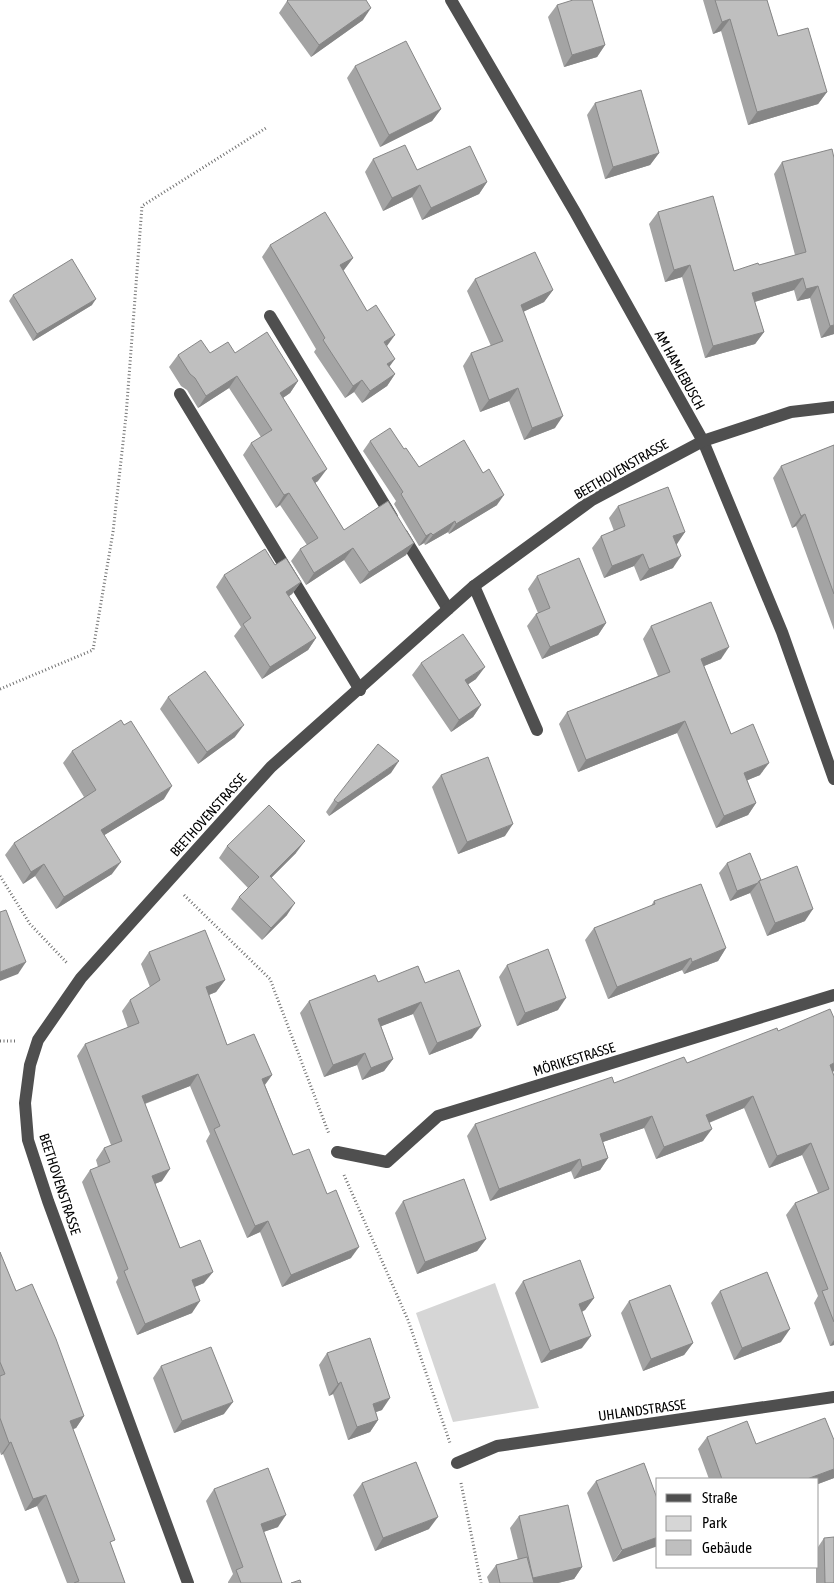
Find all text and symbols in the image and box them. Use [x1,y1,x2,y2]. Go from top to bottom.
street label: AM HAMJEBUSCH [652,328,708,412]
street label: BEETHOVENSTRASSE [571,436,671,502]
street label: BEETHOVENSTRASSE [167,770,249,860]
street label: MÖRIKESTRASSE [531,1039,617,1079]
street label: BEETHOVENSTRASSE [36,1131,84,1237]
street label: UHLANDSTRASSE [597,1396,687,1424]
legend [656,1478,819,1568]
text: Straße [702,1489,738,1506]
text: Park [702,1514,727,1531]
text: Gebäude [702,1539,752,1556]

